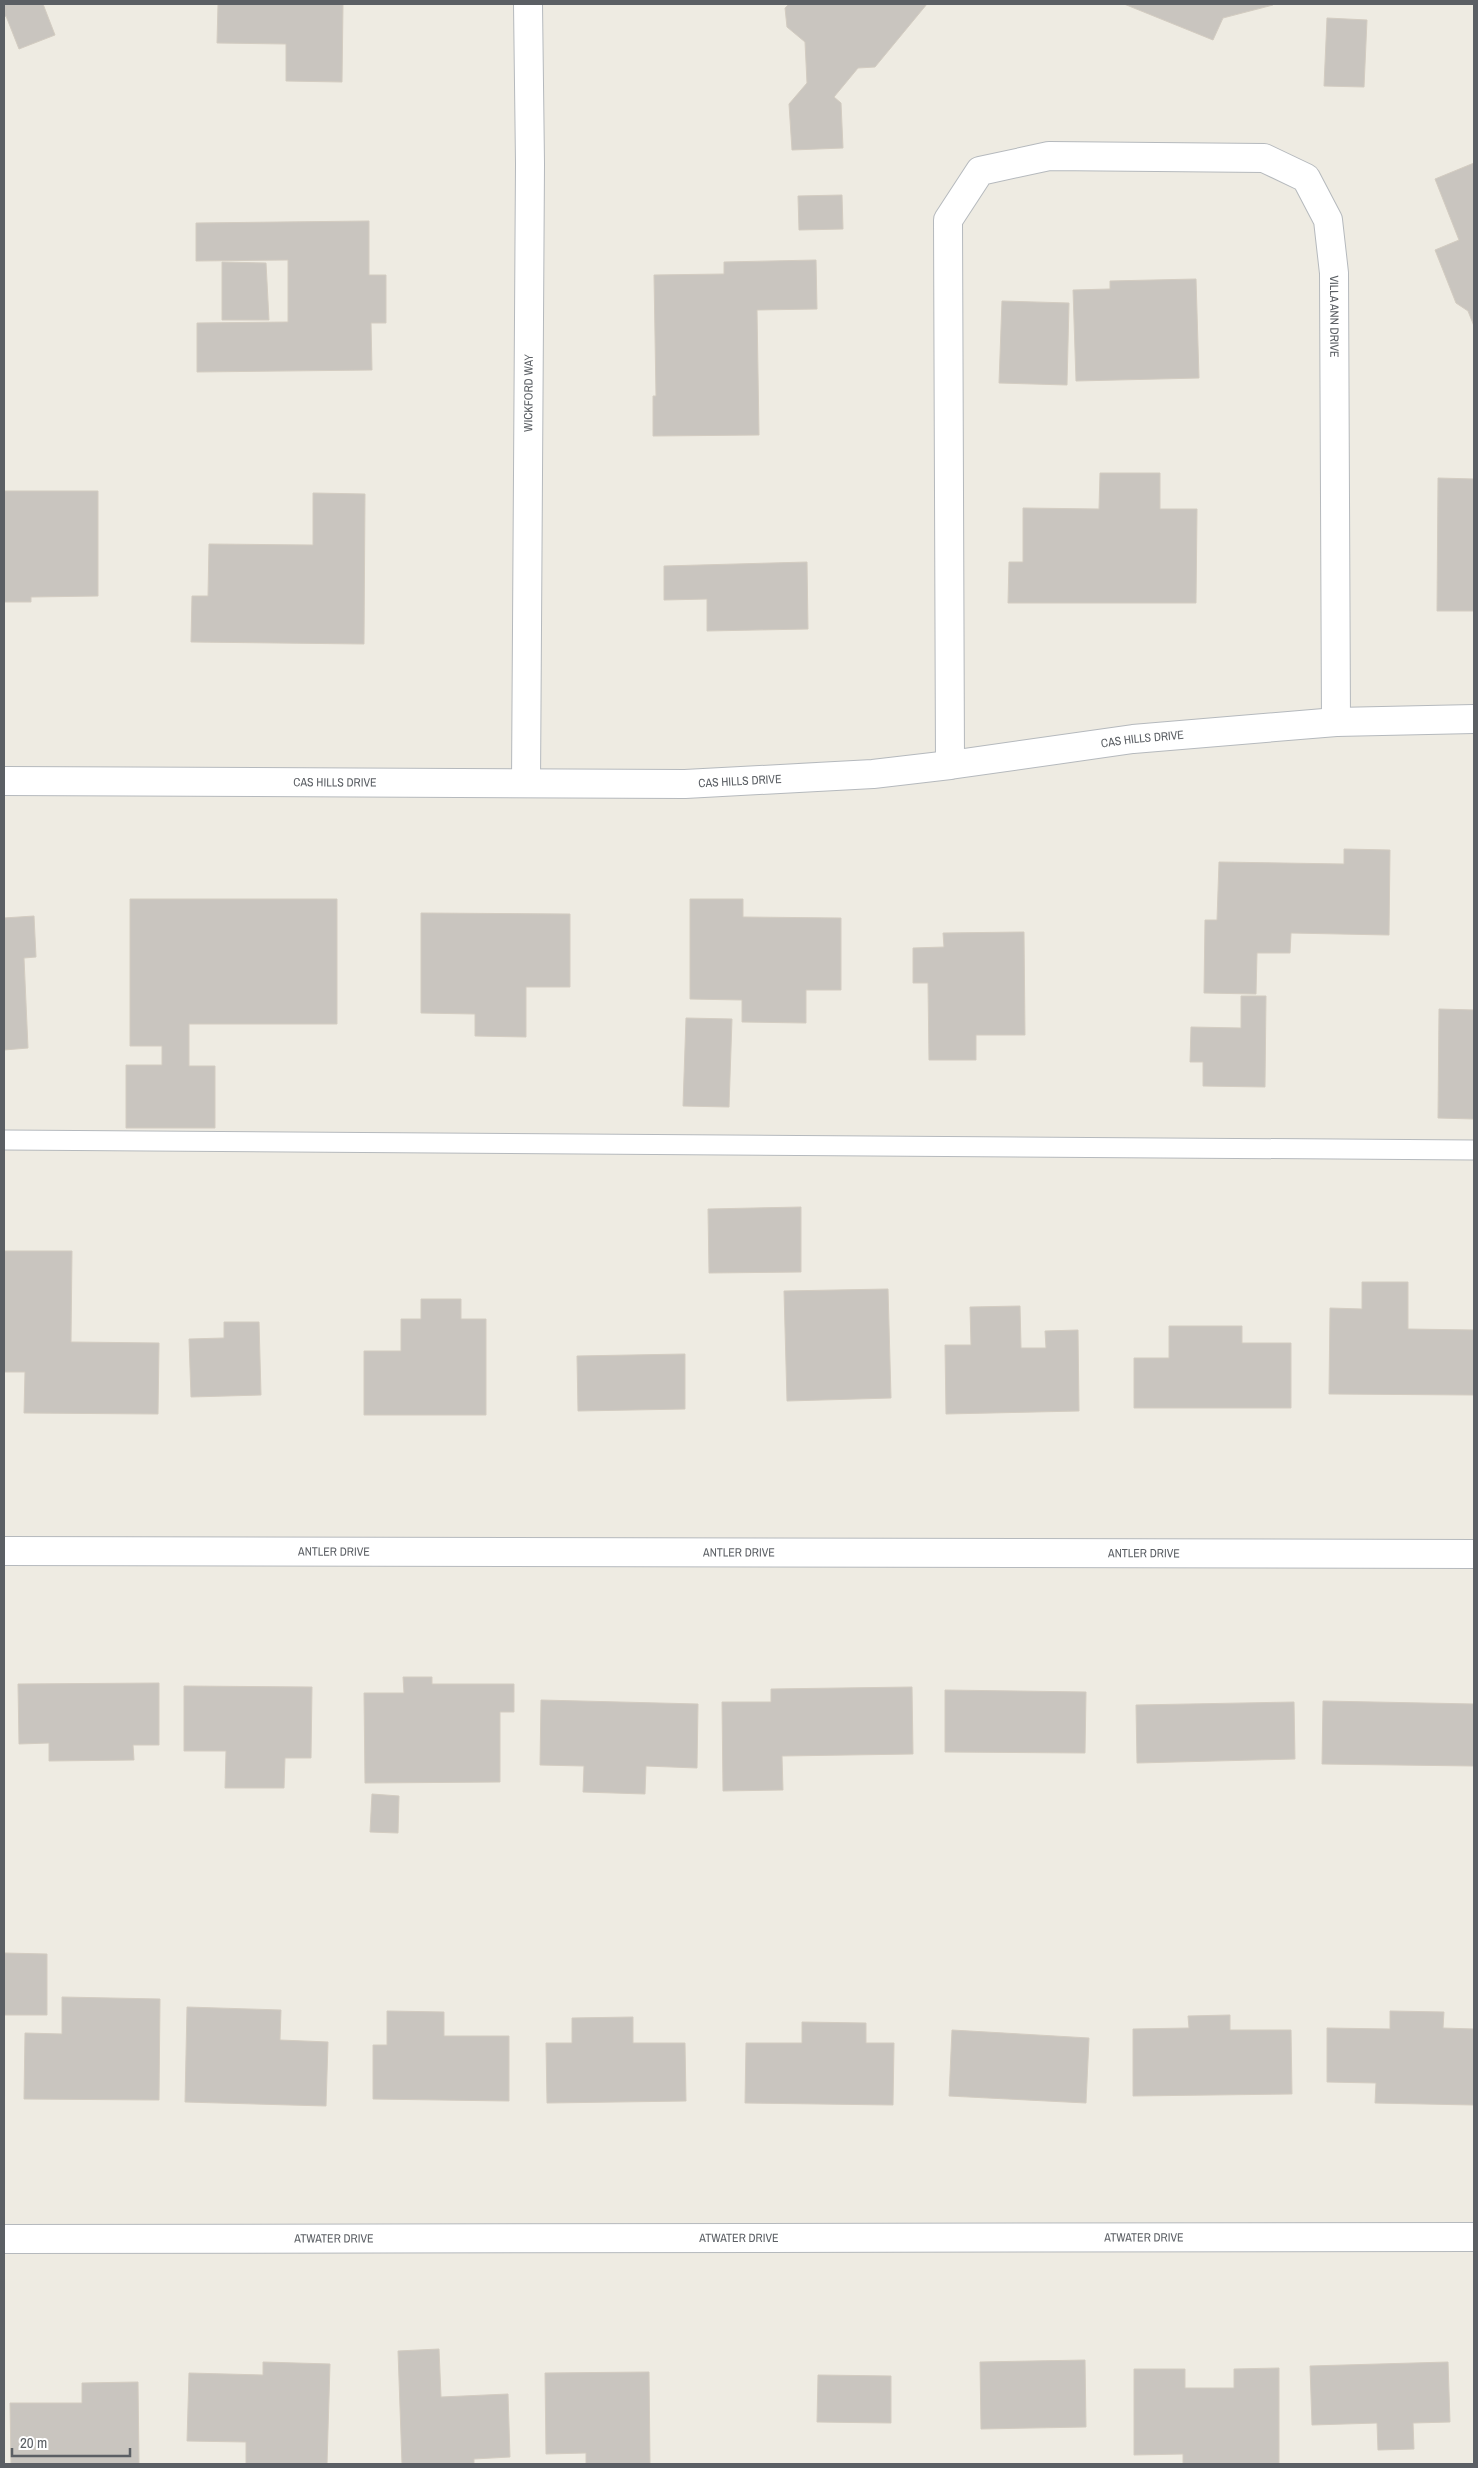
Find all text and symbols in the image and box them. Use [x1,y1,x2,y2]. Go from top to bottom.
street label: VILLA ANN DRIVE [1326,275,1342,358]
street label: WICKFORD WAY [520,354,537,432]
street label: CAS HILLS DRIVE [1100,727,1185,751]
street label: CAS HILLS DRIVE [698,771,782,791]
street label: CAS HILLS DRIVE [293,774,377,791]
street label: ANTLER DRIVE [297,1544,370,1560]
street label: ANTLER DRIVE [702,1544,775,1561]
street label: ANTLER DRIVE [1107,1545,1180,1561]
street label: ATWATER DRIVE [1103,2229,1184,2246]
street label: ATWATER DRIVE [293,2230,374,2247]
street label: ATWATER DRIVE [698,2230,779,2246]
scale bar [12,2426,130,2458]
text: 20 m [20,2432,47,2453]

